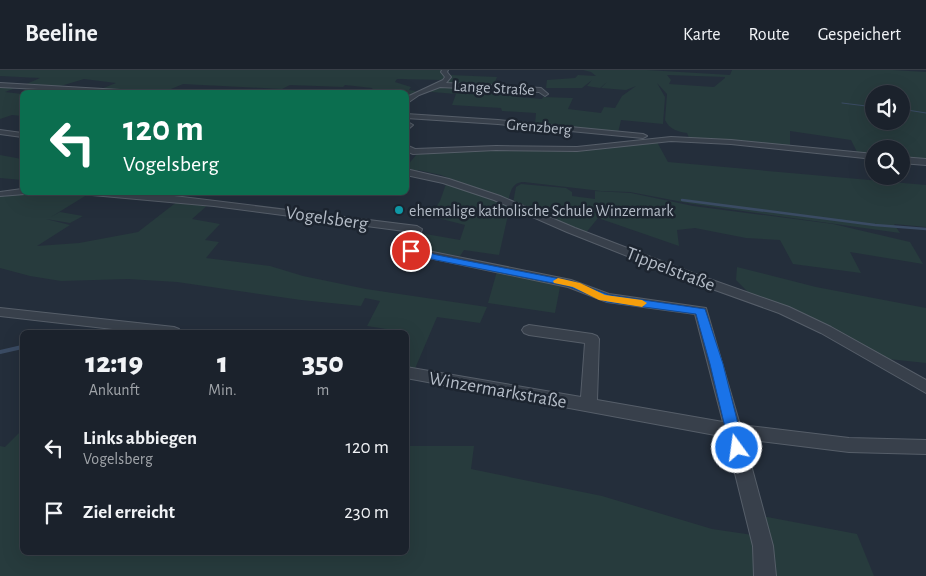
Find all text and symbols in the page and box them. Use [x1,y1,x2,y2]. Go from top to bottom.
text: Beeline [25,22,98,46]
text: Karte [683,26,720,44]
text: Route [748,26,790,44]
text: Gespeichert [818,26,901,44]
street label: Lange Straße [453,78,535,98]
map controls [865,85,910,185]
button: sound [865,85,910,130]
icon: left [40,110,105,175]
text: 120 m [123,112,204,147]
street label: Grenzberg [506,116,572,138]
button: search [865,140,910,185]
text: Vogelsberg [123,153,219,175]
street label: Vogelsberg [284,203,370,234]
place label: ehemalige katholische Schule Winzermark [409,203,674,219]
marker: ehemalige katholische Schule Winzermark [393,204,405,216]
pin [390,230,432,272]
icon: arrive [397,237,425,265]
street label: Tippelstraße [623,244,718,295]
text: 12:19 [85,348,143,378]
text: 1 [217,348,228,378]
text: 350 [302,348,344,378]
street label: Winzermarkstraße [427,369,568,412]
text: Ankunft [89,382,140,398]
text: Min. [208,382,237,398]
text: m [316,382,329,398]
position arrow [710,421,762,473]
text: Links abbiegen [83,429,197,448]
icon: left [40,434,68,462]
text: 120 m [345,438,389,457]
text: Vogelsberg [83,451,153,467]
icon: arrive [40,499,68,527]
text: Ziel erreicht [83,503,175,522]
text: 230 m [344,503,389,522]

